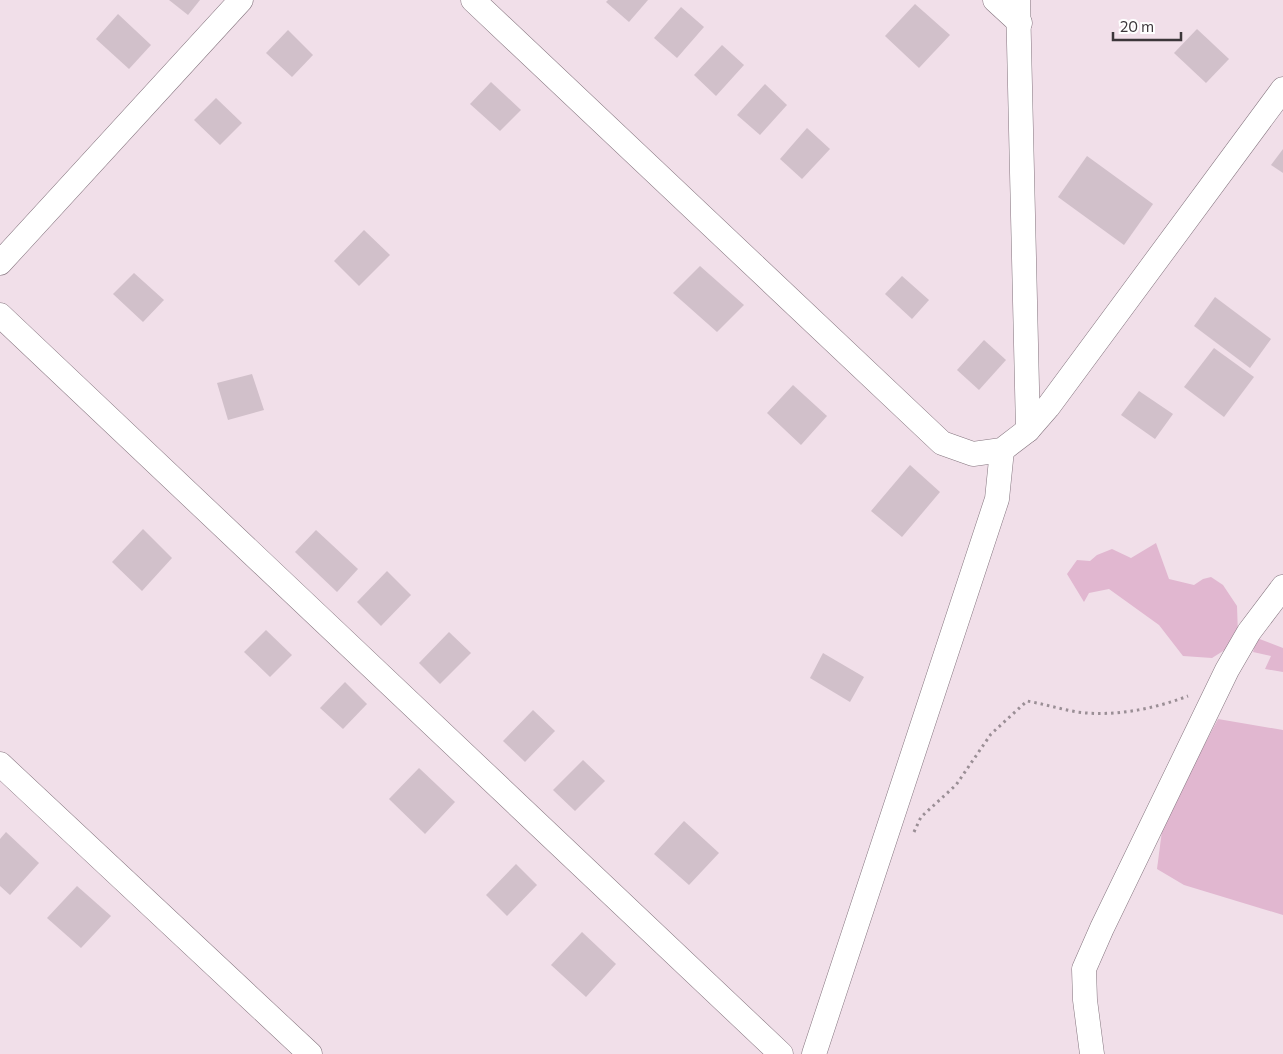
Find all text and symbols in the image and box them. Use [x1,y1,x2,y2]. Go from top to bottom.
scale bar [1113,10,1180,42]
text: 20 m [1120,17,1154,35]

